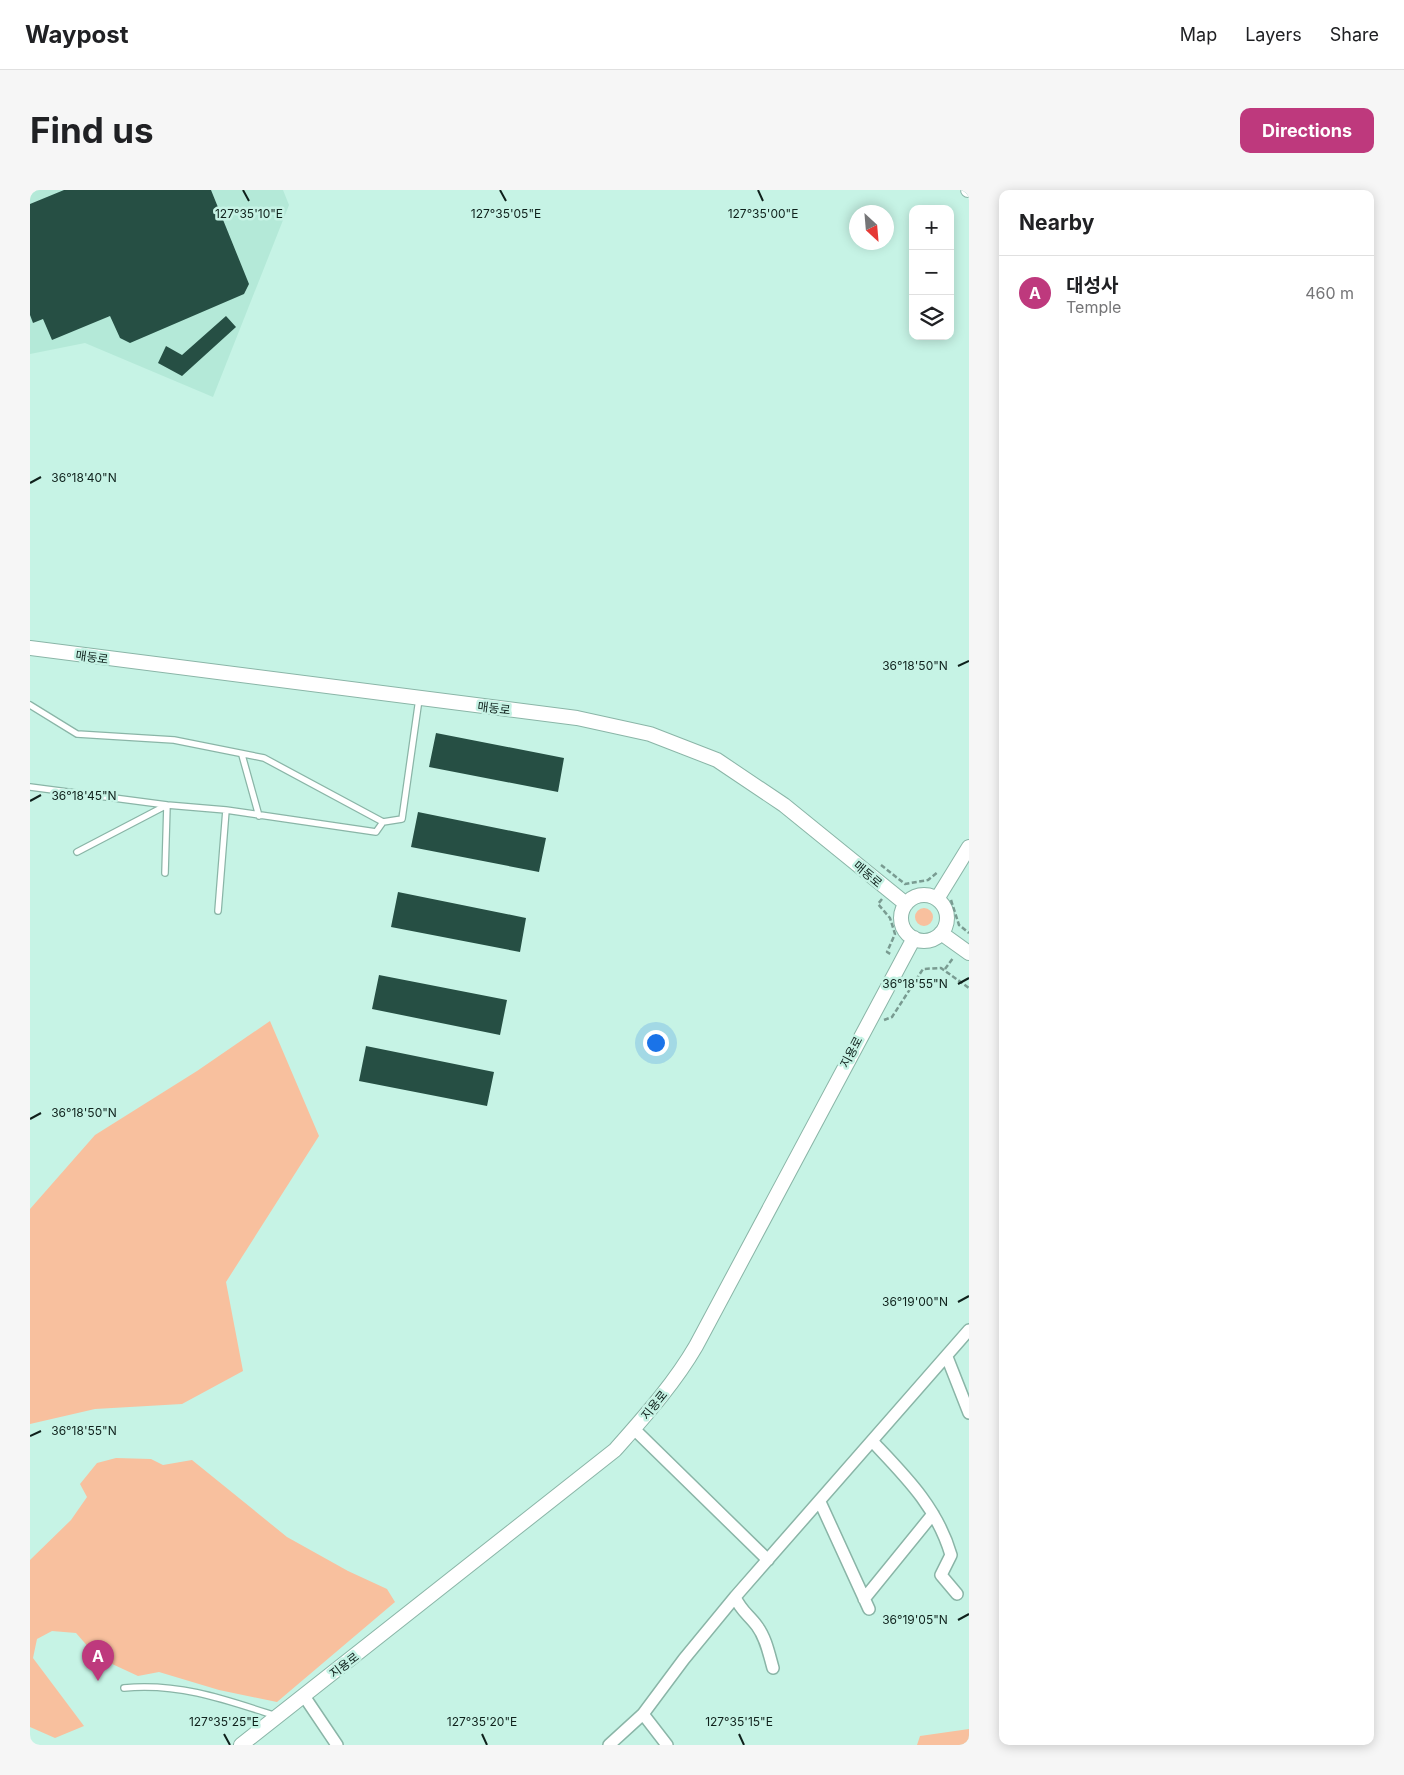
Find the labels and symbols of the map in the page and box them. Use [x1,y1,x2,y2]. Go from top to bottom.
north arrow [849,205,894,250]
text: 127°35'10"E [215,206,283,221]
text: 127°35'05"E [471,206,541,221]
text: 127°35'00"E [728,206,798,221]
text: 36°18'40"N [51,470,117,485]
street label: 매동로 [75,647,109,667]
text: 36°18'50"N [882,658,948,673]
street label: 매동로 [477,699,511,717]
text: 36°18'45"N [51,788,117,803]
street label: 매동로 [850,858,886,890]
text: 36°18'55"N [882,976,948,991]
your location [643,1030,669,1056]
street label: 지용로 [837,1034,865,1070]
text: 36°18'50"N [51,1105,117,1120]
text: 36°19'00"N [882,1294,948,1309]
street label: 지용로 [638,1387,670,1423]
text: 36°18'55"N [51,1423,117,1438]
text: 36°19'05"N [882,1612,948,1627]
pin: A [82,1640,114,1681]
street label: 지용로 [326,1649,362,1681]
text: 127°35'25"E [189,1714,259,1729]
text: 127°35'20"E [447,1714,517,1729]
text: 127°35'15"E [705,1714,773,1729]

